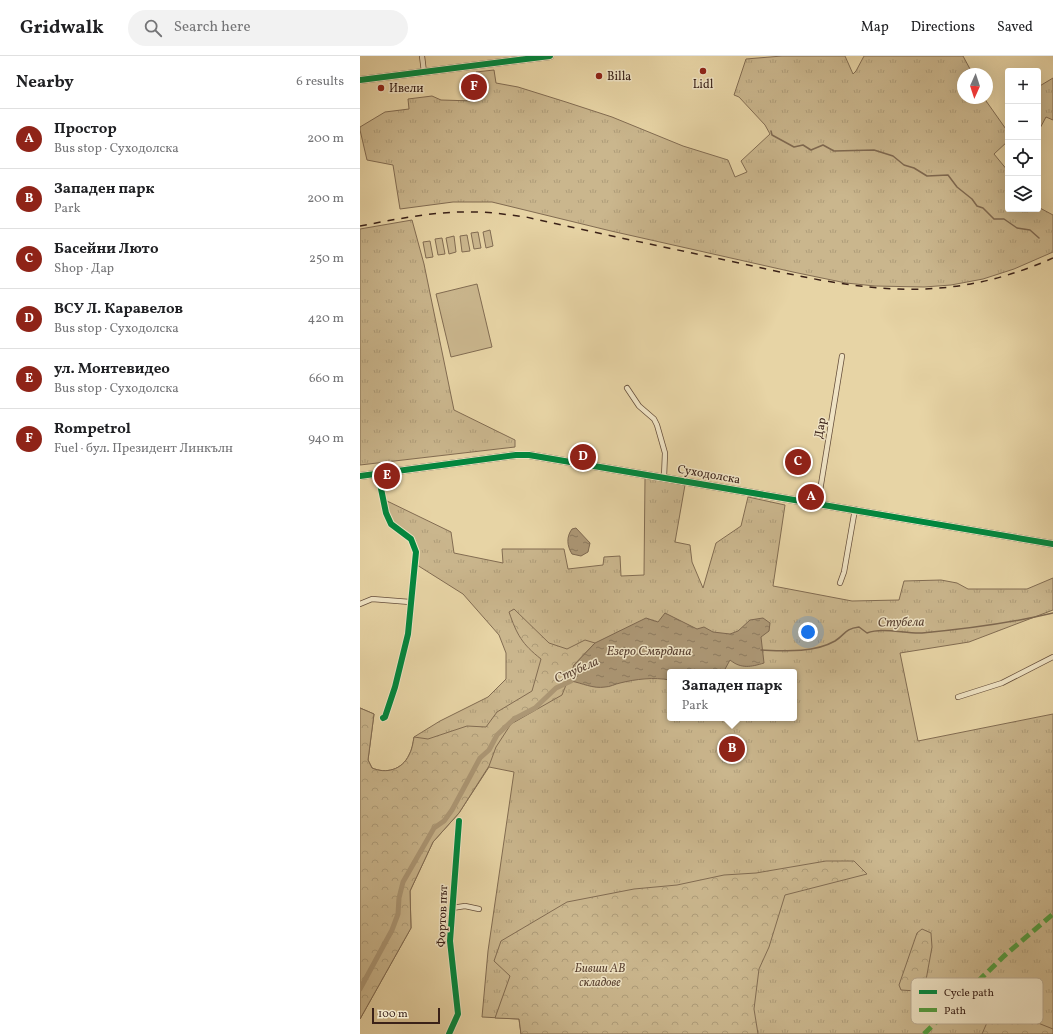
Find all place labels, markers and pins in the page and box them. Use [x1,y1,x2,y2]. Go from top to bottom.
marker: Lidl [698,66,708,76]
place label: Billa [607,69,631,85]
marker: Billa [594,71,604,81]
pin: F [461,72,487,102]
place label: Lidl [693,77,714,93]
place label: Ивели [389,81,424,97]
marker: Ивели [376,83,386,93]
pin: D [570,442,596,472]
pin: C [785,447,811,477]
pin: E [374,461,400,491]
pin: A [798,482,824,512]
pin: B [719,734,745,764]

